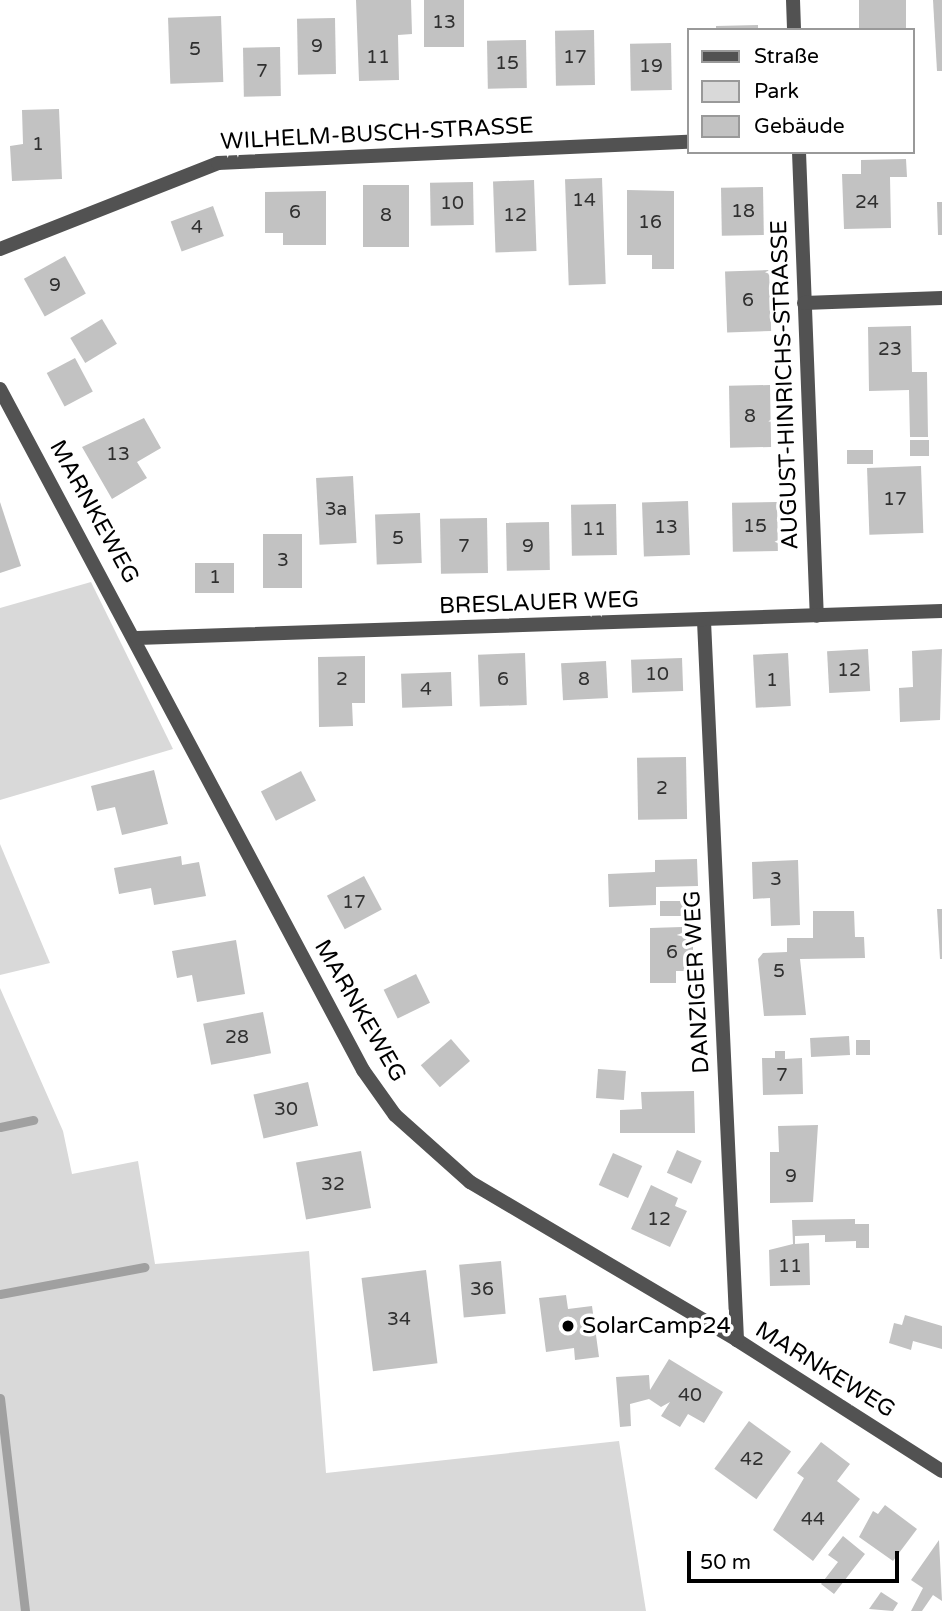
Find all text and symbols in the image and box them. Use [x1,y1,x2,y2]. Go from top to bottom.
house number: 13 [432,12,456,34]
legend [687,28,914,154]
house number: 9 [311,36,323,58]
house number: 5 [189,39,201,61]
text: Straße [754,44,819,69]
house number: 11 [366,47,390,69]
house number: 17 [563,47,587,69]
house number: 15 [495,53,519,75]
house number: 19 [639,56,663,78]
house number: 7 [256,61,268,83]
text: Park [754,79,799,104]
street label: WILHELM-BUSCH-STRASSE [220,112,534,156]
text: Gebäude [754,114,845,139]
house number: 1 [32,134,44,156]
house number: 14 [572,190,596,212]
house number: 24 [855,192,879,214]
house number: 10 [440,193,464,215]
house number: 18 [731,201,755,223]
house number: 6 [289,202,301,224]
house number: 8 [380,205,392,227]
house number: 12 [503,205,527,227]
house number: 16 [638,212,662,234]
house number: 4 [191,217,203,239]
street label: AUGUST-HINRICHS-STRASSE [765,220,805,550]
house number: 9 [49,275,61,297]
house number: 6 [742,290,754,312]
house number: 23 [878,339,902,361]
house number: 8 [744,406,756,428]
street label: MARNKEWEG [43,436,145,588]
house number: 13 [106,444,130,466]
house number: 17 [883,489,907,511]
house number: 3a [325,499,347,521]
house number: 15 [743,516,767,538]
house number: 13 [654,517,678,539]
house number: 11 [582,519,606,541]
house number: 5 [392,528,404,550]
house number: 7 [458,536,470,558]
house number: 9 [522,536,534,558]
house number: 3 [277,550,289,572]
house number: 1 [209,567,221,589]
street label: BRESLAUER WEG [438,586,640,620]
house number: 12 [837,660,861,682]
house number: 10 [645,664,669,686]
house number: 2 [336,669,348,691]
house number: 6 [497,669,509,691]
house number: 8 [578,669,590,691]
house number: 1 [766,670,778,692]
house number: 4 [420,679,432,701]
house number: 2 [656,778,668,800]
house number: 3 [770,869,782,891]
street label: DANZIGER WEG [678,890,716,1074]
house number: 17 [342,892,366,914]
street label: MARNKEWEG [308,935,412,1087]
house number: 6 [666,942,678,964]
house number: 5 [773,961,785,983]
house number: 28 [225,1027,249,1049]
house number: 7 [776,1065,788,1087]
house number: 30 [274,1099,298,1121]
house number: 9 [785,1166,797,1188]
house number: 32 [321,1174,345,1196]
house number: 12 [647,1209,671,1231]
house number: 11 [778,1256,802,1278]
house number: 36 [470,1279,494,1301]
house number: 34 [387,1309,411,1331]
place label: SolarCamp24 [582,1312,731,1340]
street label: MARNKEWEG [750,1316,900,1424]
marker: SolarCamp24 [560,1318,576,1334]
house number: 40 [678,1385,702,1407]
house number: 42 [740,1449,764,1471]
house number: 44 [801,1509,825,1531]
scale bar [690,1538,902,1582]
text: 50 m [700,1550,751,1575]

